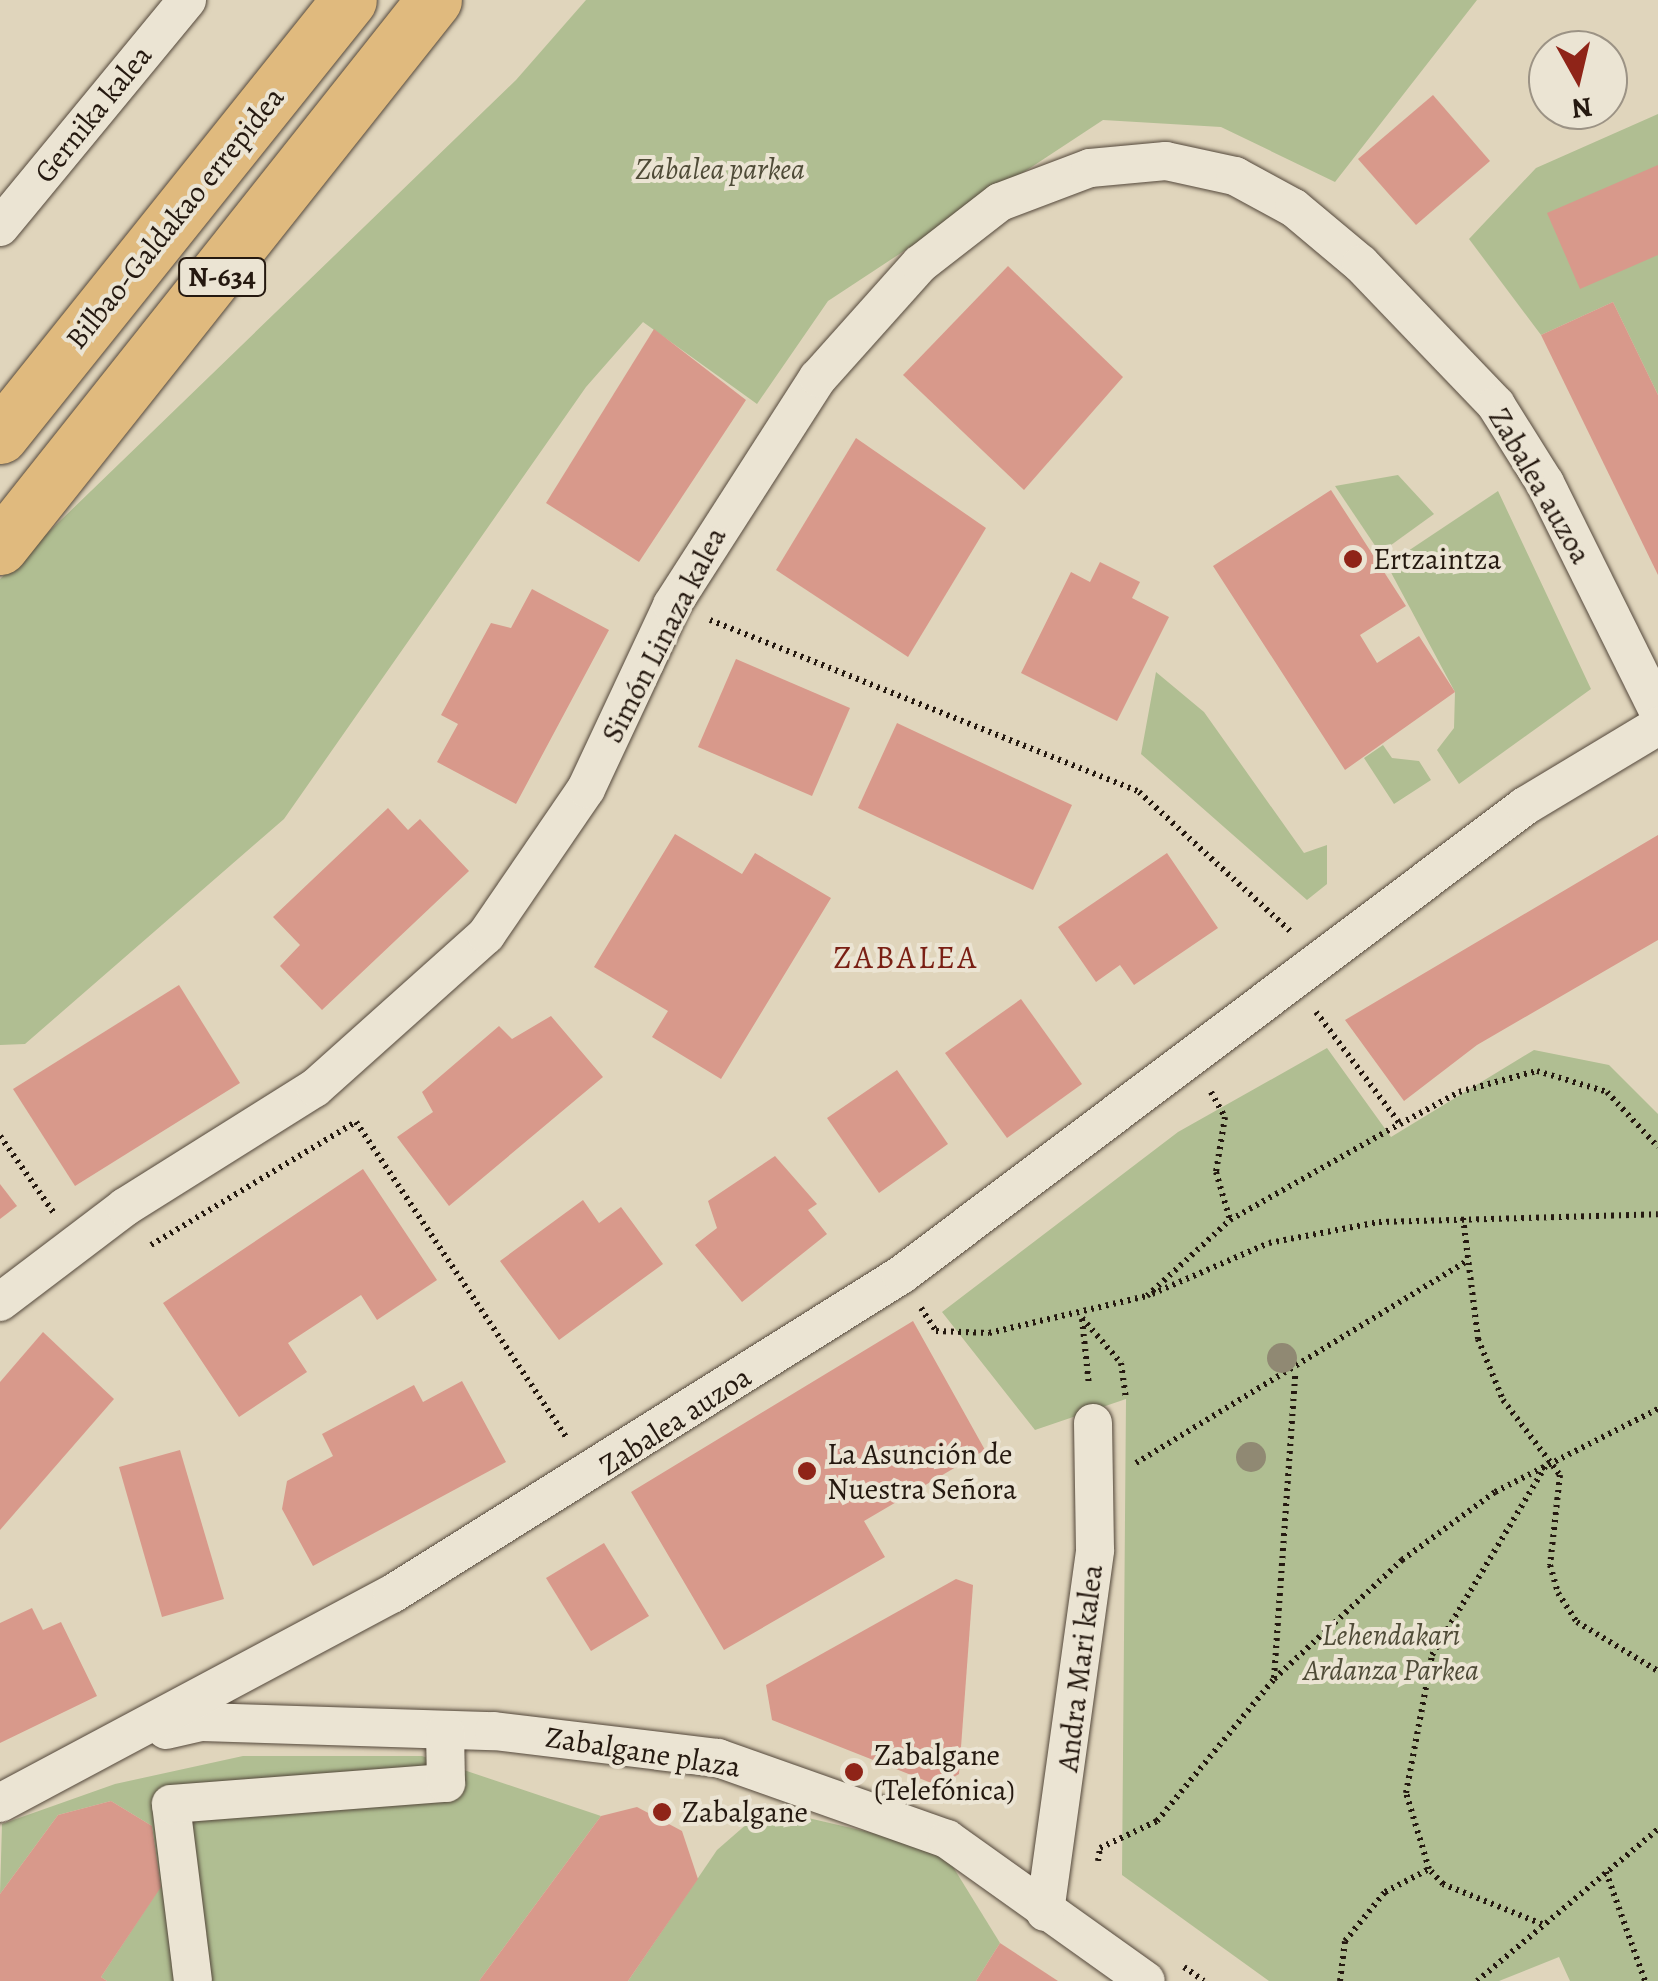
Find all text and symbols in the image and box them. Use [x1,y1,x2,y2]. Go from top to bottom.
north arrow [1528,30,1628,130]
street label: Gernika kalea [27,38,159,190]
street label: Bilbao-Galdakao errepidea [58,80,292,356]
text: N [1569,87,1595,128]
park label: Zabalea parkea [635,151,805,187]
road number: N-634 [177,254,267,300]
street label: Zabalea auzoa [1481,402,1599,570]
street label: Simón Linaza kalea [594,521,734,749]
place label: Ertzaintza [1373,541,1502,577]
marker: Ertzaintza [1342,548,1364,570]
district label: ZABALEA [833,938,979,976]
street label: Zabalea auzoa [592,1359,758,1483]
place label: La Asunción de Nuestra Señora [827,1436,1017,1506]
marker: La Asunción de Nuestra Señora [796,1460,818,1482]
street label: Andra Mari kalea [1049,1562,1111,1774]
park label: Lehendakari Ardanza Parkea [1303,1617,1479,1688]
street label: Zabalgane plaza [543,1719,743,1785]
place label: Zabalgane (Telefónica) [874,1737,1015,1808]
marker: Zabalgane (Telefónica) [843,1761,865,1783]
place label: Zabalgane [682,1794,808,1830]
marker: Zabalgane [651,1801,673,1823]

